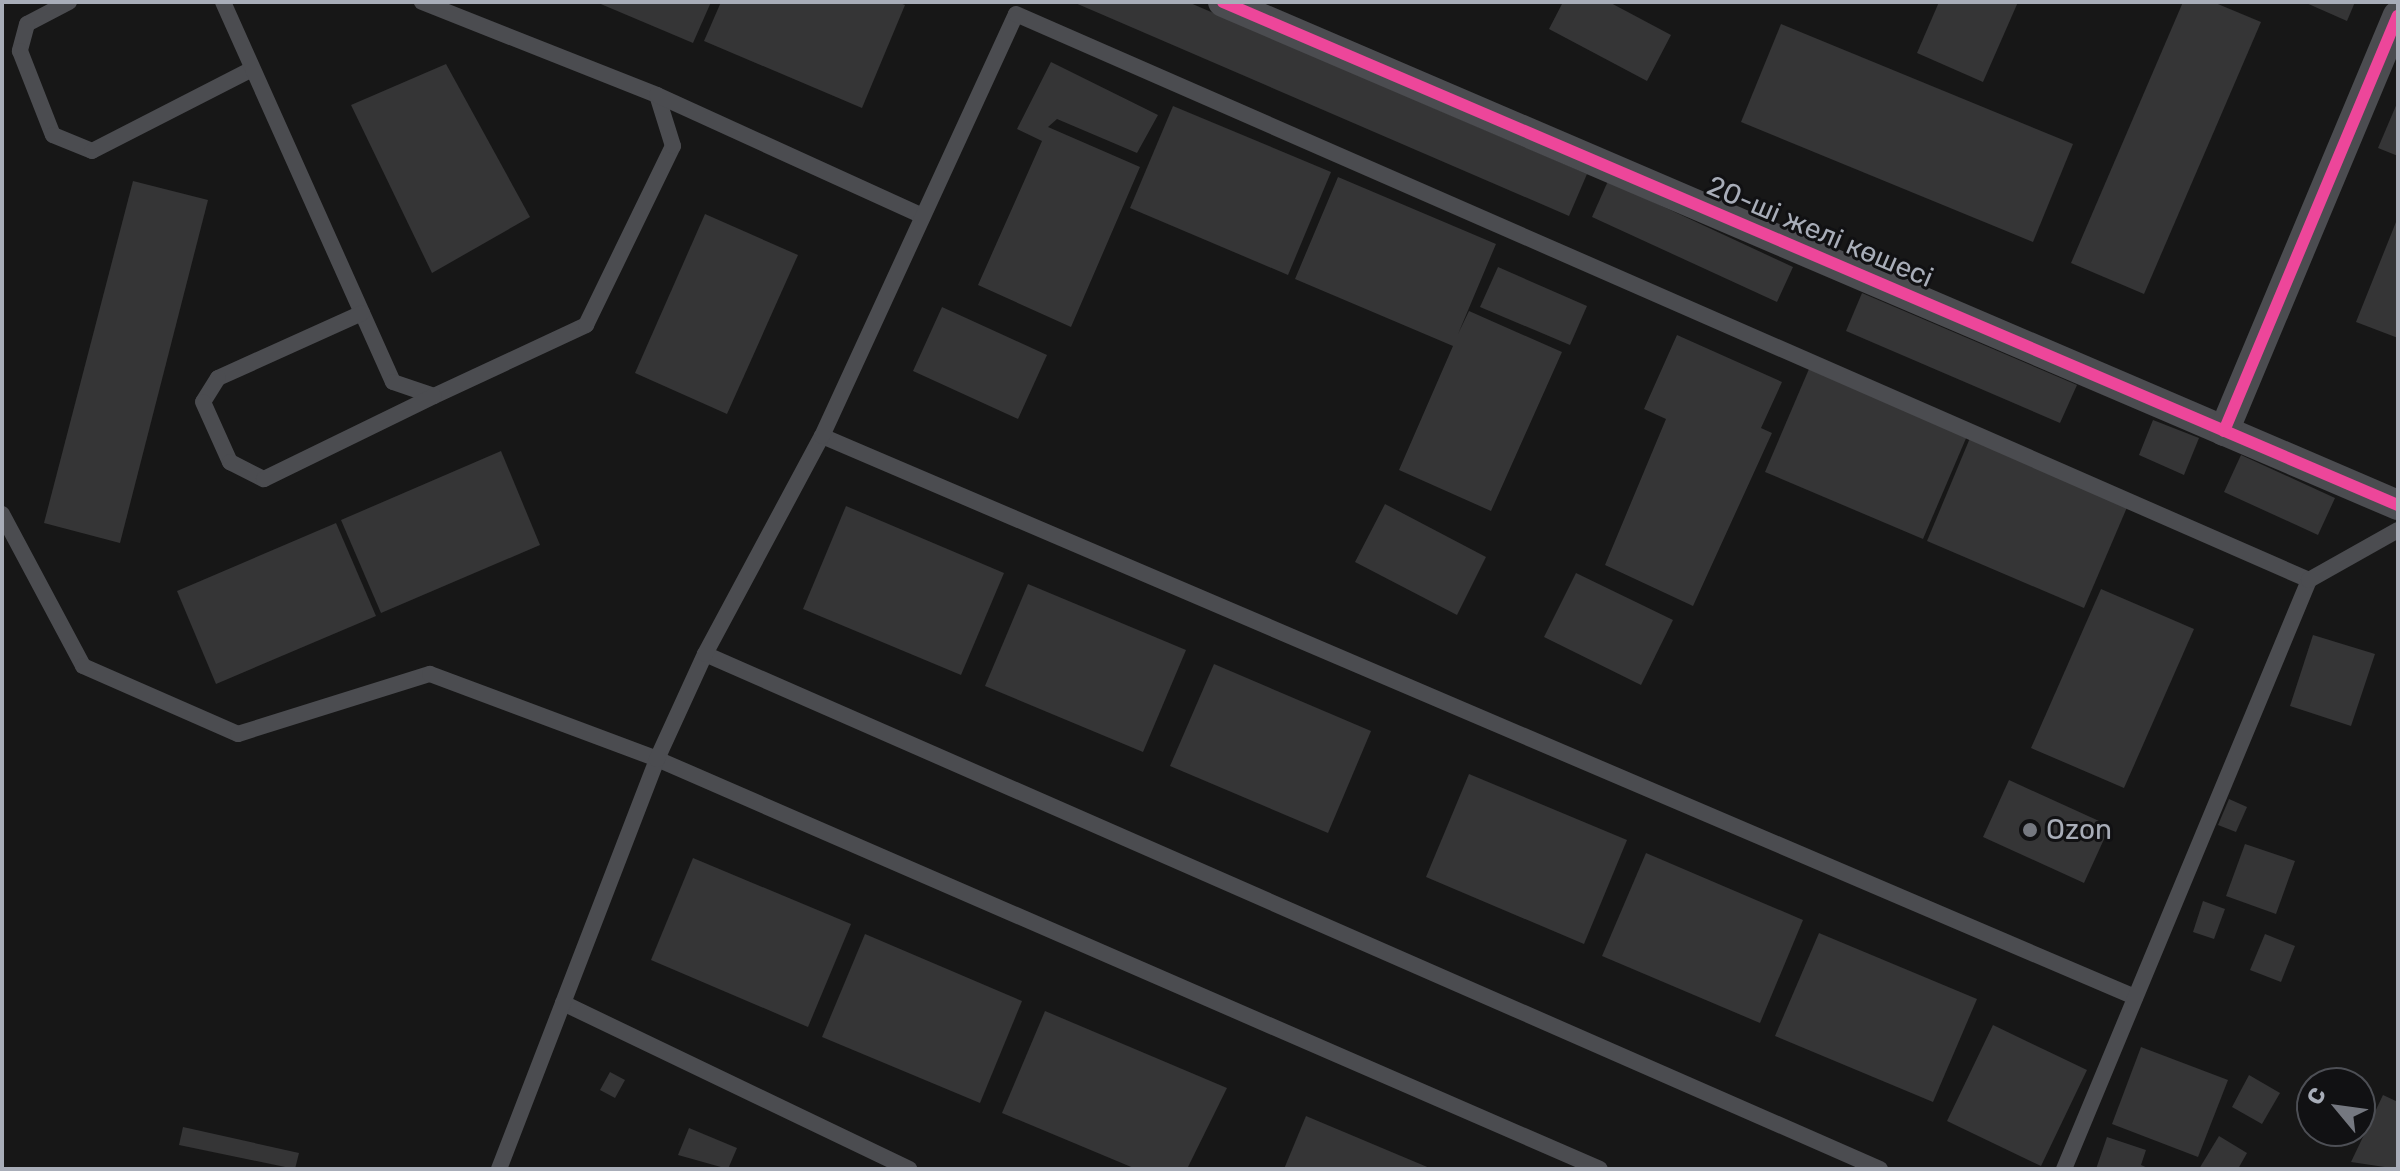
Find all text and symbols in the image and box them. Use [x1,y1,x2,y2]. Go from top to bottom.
street label: 20-ші желі көшесі [1702,169,1938,295]
place label: Ozon [2046,813,2112,847]
marker: Ozon [2021,821,2039,839]
north arrow [2296,1067,2376,1147]
text: С [2301,1083,2332,1109]

